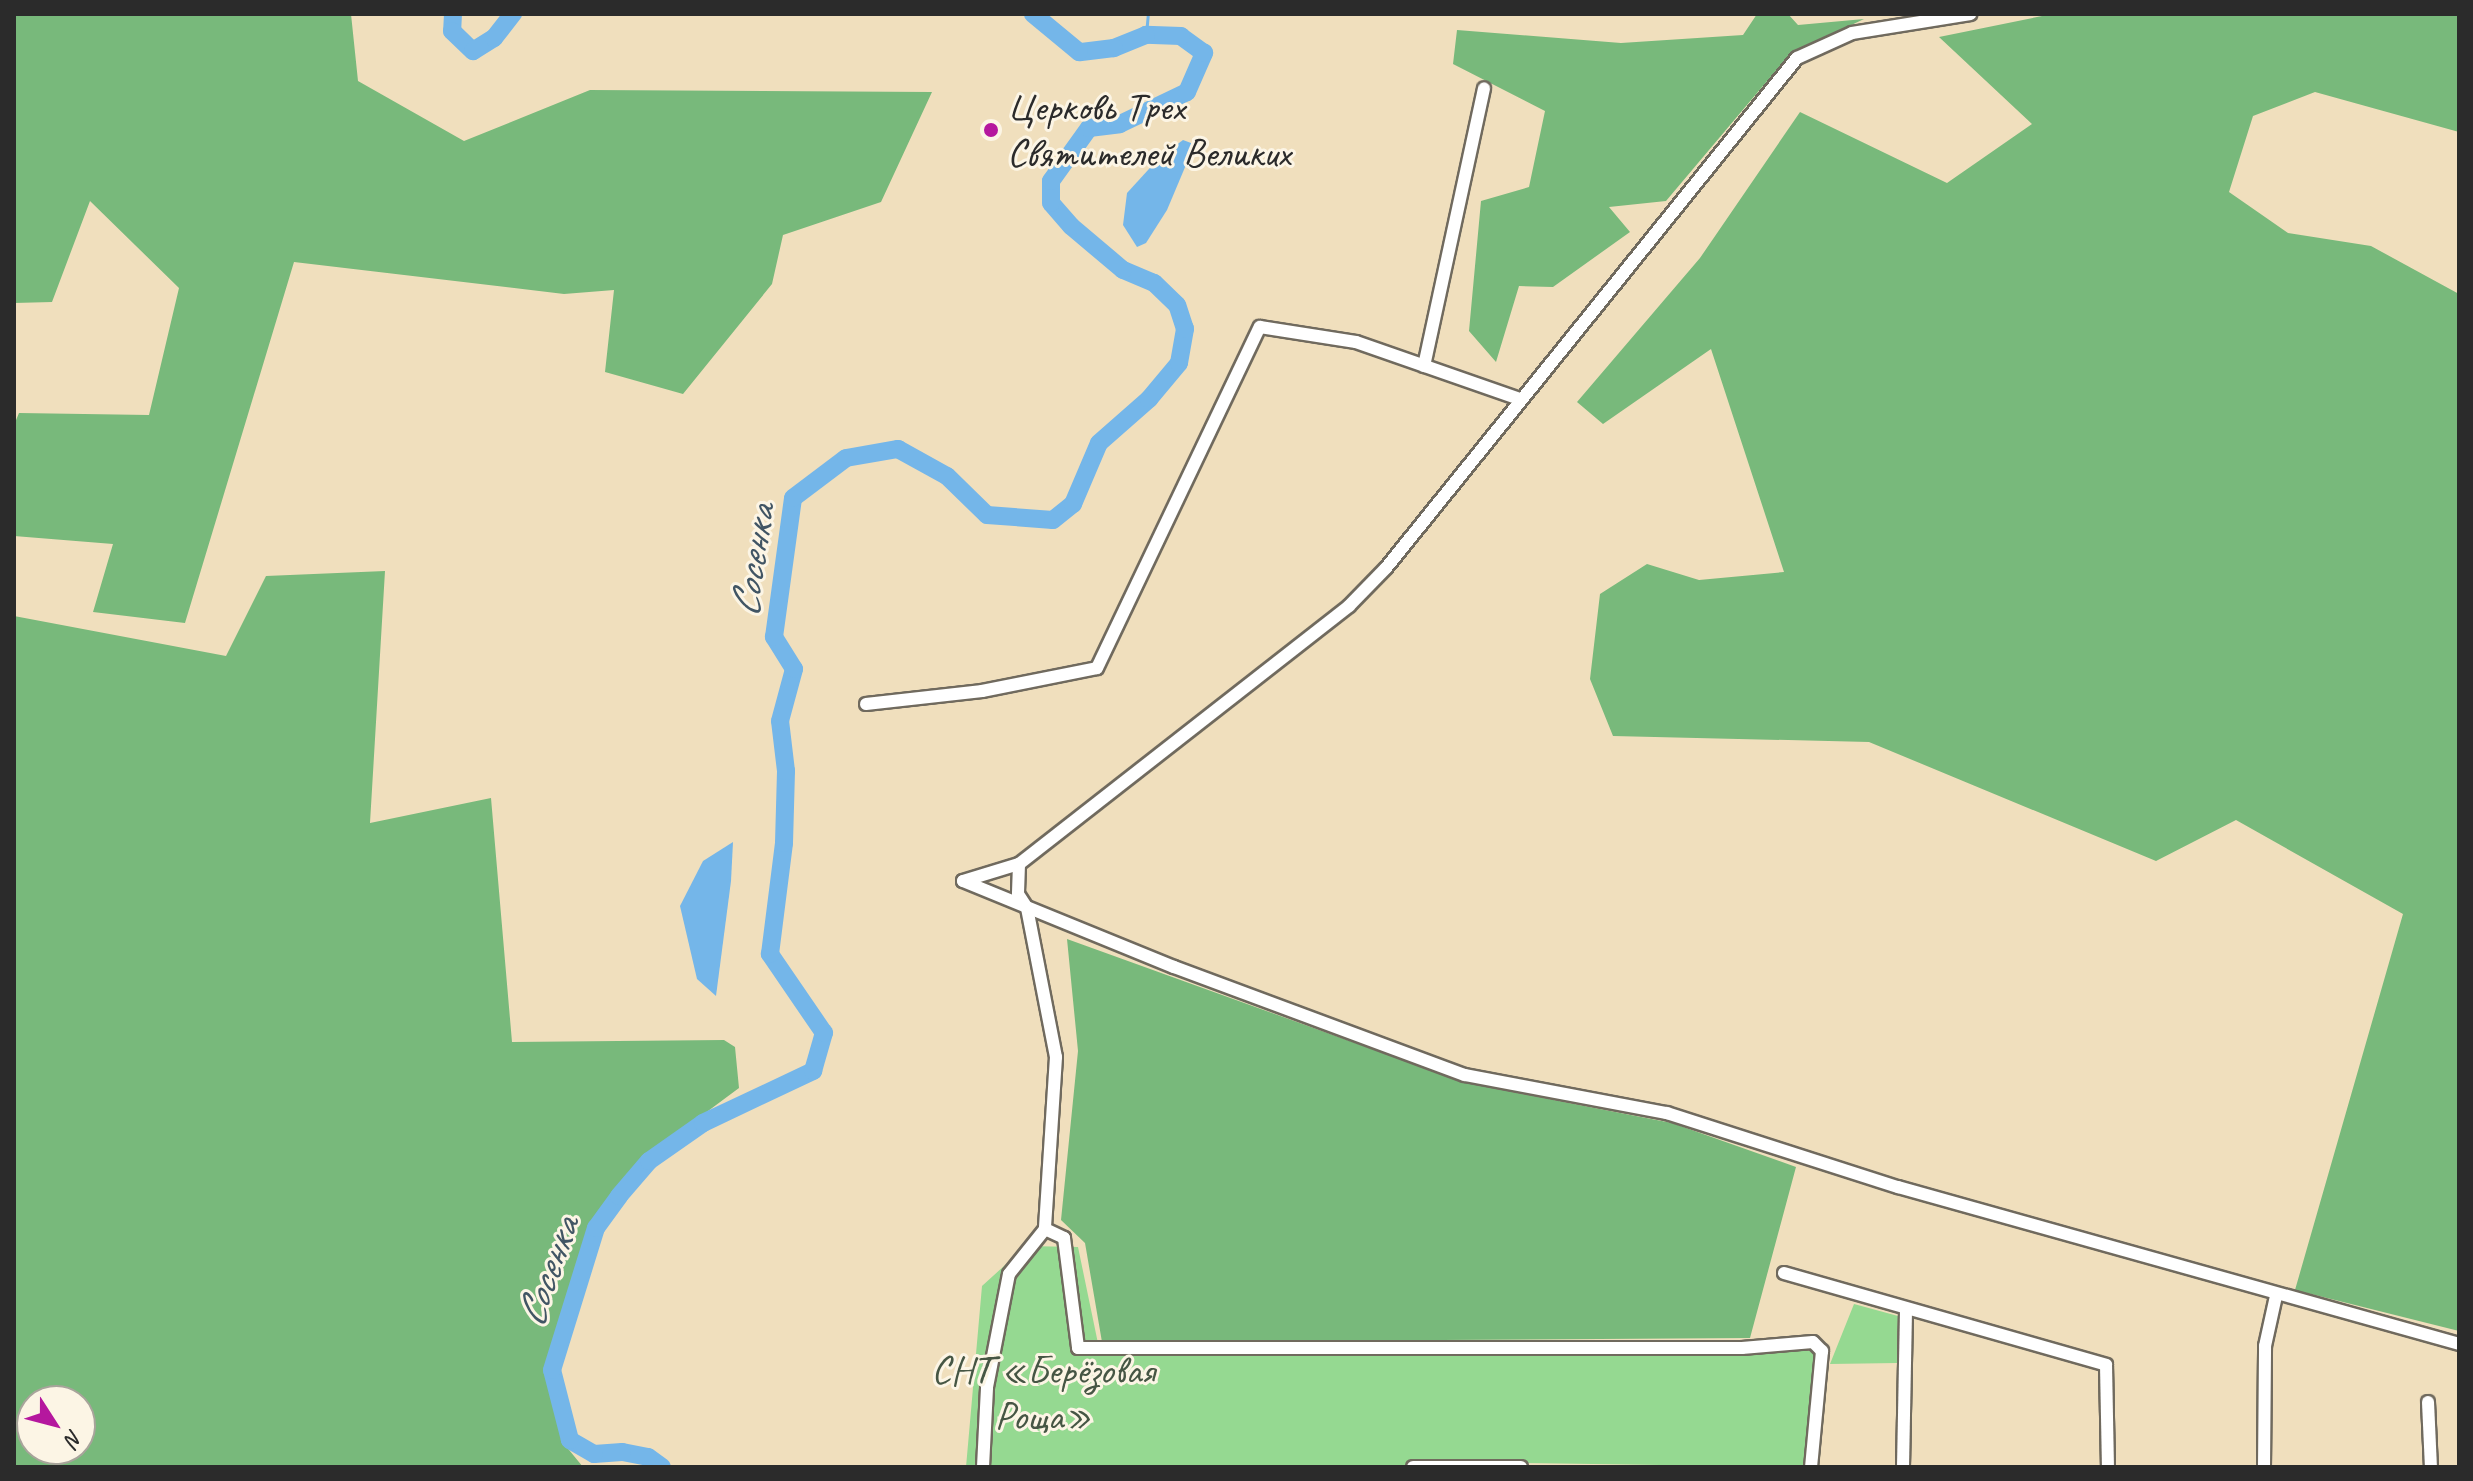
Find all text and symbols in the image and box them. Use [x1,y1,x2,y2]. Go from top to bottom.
place label: Церковь Трех Святителей Великих [1007,83,1291,177]
marker: Церковь Трех Святителей Великих [982,121,1000,139]
water label: Сосенка [719,502,787,620]
water label: Сосенка [505,1211,591,1333]
park label: СНТ «Берёзовая Роща» [931,1346,1155,1440]
north arrow [16,1385,96,1465]
text: N [58,1424,89,1452]

